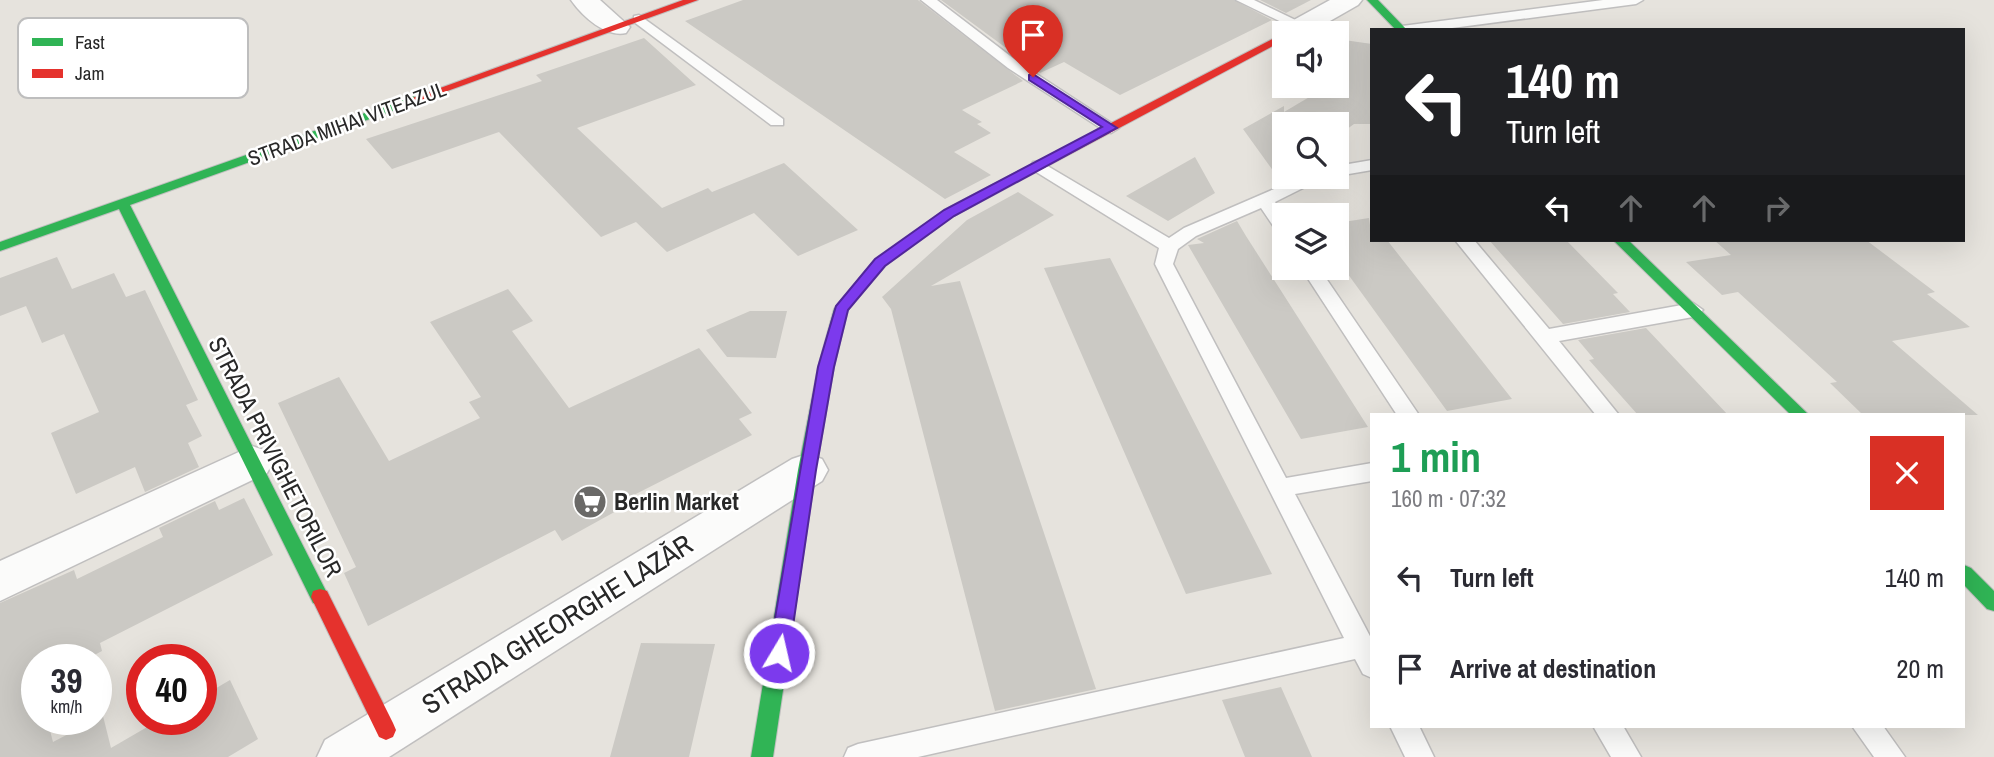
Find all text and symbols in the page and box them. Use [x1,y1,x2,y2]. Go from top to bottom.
pin [1003,5,1063,77]
icon: arrive [1014,16,1052,54]
legend [18,18,248,98]
map controls [1272,21,1349,280]
button: sound [1272,21,1349,98]
text: Fast [75,29,105,55]
text: 140 m [1506,47,1620,113]
icon: left [1391,56,1482,147]
text: Jam [75,60,104,86]
street label: STRADA MIHAI VITEAZUL [244,74,450,173]
text: Turn left [1506,110,1600,153]
button: search [1272,112,1349,189]
icon: left [1539,189,1577,227]
icon: ahead [1612,189,1650,227]
icon: ahead [1685,189,1723,227]
icon: right [1758,189,1796,227]
button: layers [1272,203,1349,280]
street label: STRADA PRIVIGHETORILOR [201,331,350,582]
text: 1 min [1391,429,1481,485]
button: close [1870,436,1944,510]
supermarket icon: Berlin Market [571,483,609,521]
text: 160 m · 07:32 [1391,483,1506,514]
place label: Berlin Market [614,485,739,517]
street label: STRADA GHEORGHE LAZĂR [414,525,700,723]
icon: left [1391,559,1429,597]
text: Turn left [1450,560,1534,595]
text: 140 m [1885,560,1944,595]
position arrow [742,616,816,690]
speed limit sign: 40 [126,644,217,735]
icon: arrive [1391,650,1429,688]
text: Arrive at destination [1450,651,1656,686]
text: 20 m [1897,651,1944,686]
text: 39 [51,657,82,704]
text: km/h [51,694,83,719]

